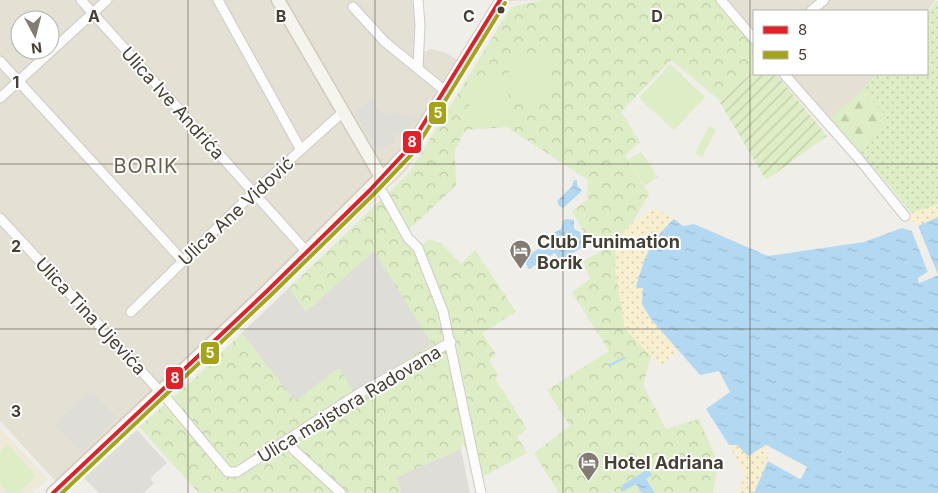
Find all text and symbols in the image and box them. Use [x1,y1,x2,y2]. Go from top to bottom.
unlabelled marker [496,5,506,15]
text: A [88,6,100,26]
text: B [276,6,286,26]
text: C [463,6,475,26]
text: D [651,6,663,26]
north arrow [10,10,60,60]
legend [753,10,928,75]
text: 8 [798,20,807,39]
text: N [30,39,43,57]
street label: Ulica Ive Andrića [117,42,229,164]
text: 5 [798,45,807,64]
text: 1 [13,72,19,92]
line badge: 5 [428,101,447,125]
text: 5 [434,104,443,121]
line badge: 8 [402,130,422,154]
text: 8 [407,133,417,150]
street label: Ulica Ane Vidović [174,152,298,270]
district label: BORIK [113,154,179,178]
place label: Club Funimation Borik [537,231,680,273]
text: 2 [11,236,21,256]
hotel icon: Club Funimation Borik [509,239,533,270]
street label: Ulica Tina Ujevića [31,253,151,379]
line badge: 5 [200,341,220,365]
street label: Ulica majstora Radovana [254,341,444,467]
text: 5 [206,344,215,361]
line badge: 8 [165,366,184,390]
text: 8 [170,369,180,386]
text: 3 [11,401,21,421]
hotel icon: Hotel Adriana [576,450,600,481]
place label: Hotel Adriana [604,452,724,473]

